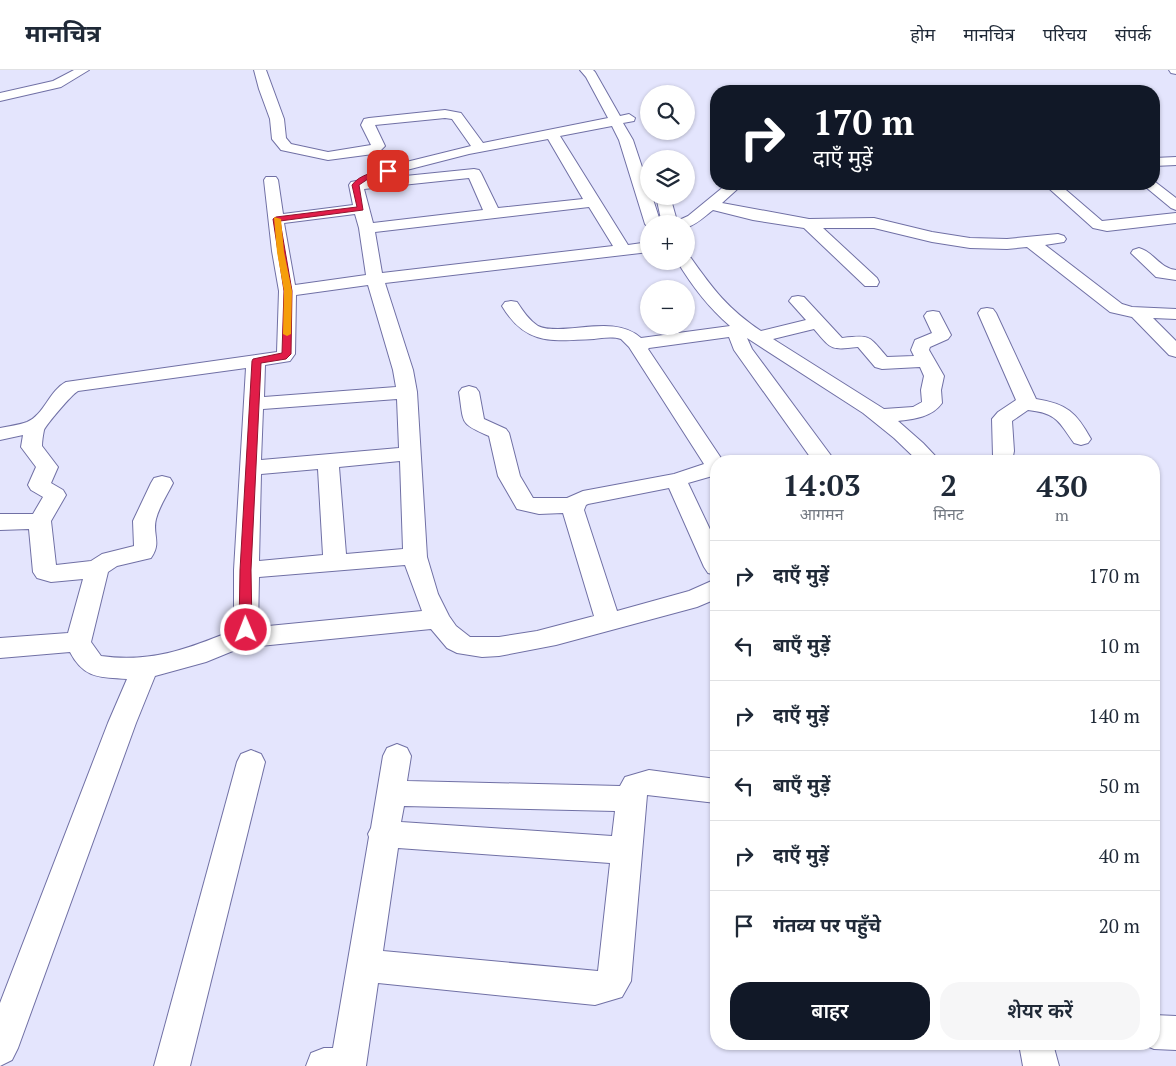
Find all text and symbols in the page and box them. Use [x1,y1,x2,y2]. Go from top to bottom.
text: मानचित्र [25,17,101,49]
text: होम [910,22,935,46]
text: मानचित्र [963,22,1015,46]
text: परिचय [1043,22,1087,46]
text: संपर्क [1115,22,1151,46]
map controls [640,85,695,335]
button: search [640,85,695,140]
text: 170 m [813,99,914,145]
icon: right [730,105,795,170]
text: दाएँ मुड़ें [813,143,873,172]
pin [367,150,409,192]
button: layers [640,150,695,205]
icon: arrive [374,157,402,185]
button: + [640,215,695,270]
button: − [640,280,695,335]
text: 14:03 [783,465,861,505]
text: 2 [940,465,957,505]
text: 430 [1037,466,1087,506]
text: आगमन [800,503,844,525]
text: मिनट [933,503,964,525]
text: m [1055,504,1069,526]
icon: right [730,562,758,590]
text: दाएँ मुड़ें [773,562,829,587]
text: 170 m [1089,563,1140,588]
position arrow [219,603,271,655]
icon: left [730,632,758,660]
text: बाएँ मुड़ें [773,632,830,657]
text: 10 m [1099,633,1140,658]
icon: right [730,702,758,730]
text: दाएँ मुड़ें [773,702,829,727]
text: 140 m [1089,703,1140,728]
icon: left [730,772,758,800]
text: बाएँ मुड़ें [773,772,830,797]
text: 50 m [1099,773,1140,798]
icon: right [730,842,758,870]
text: दाएँ मुड़ें [773,842,829,867]
text: 40 m [1099,843,1140,868]
icon: arrive [730,912,758,940]
text: गंतव्य पर पहुँचे [773,912,881,937]
text: 20 m [1099,913,1140,938]
button: बाहर [730,982,930,1040]
button: शेयर करें [940,982,1140,1040]

